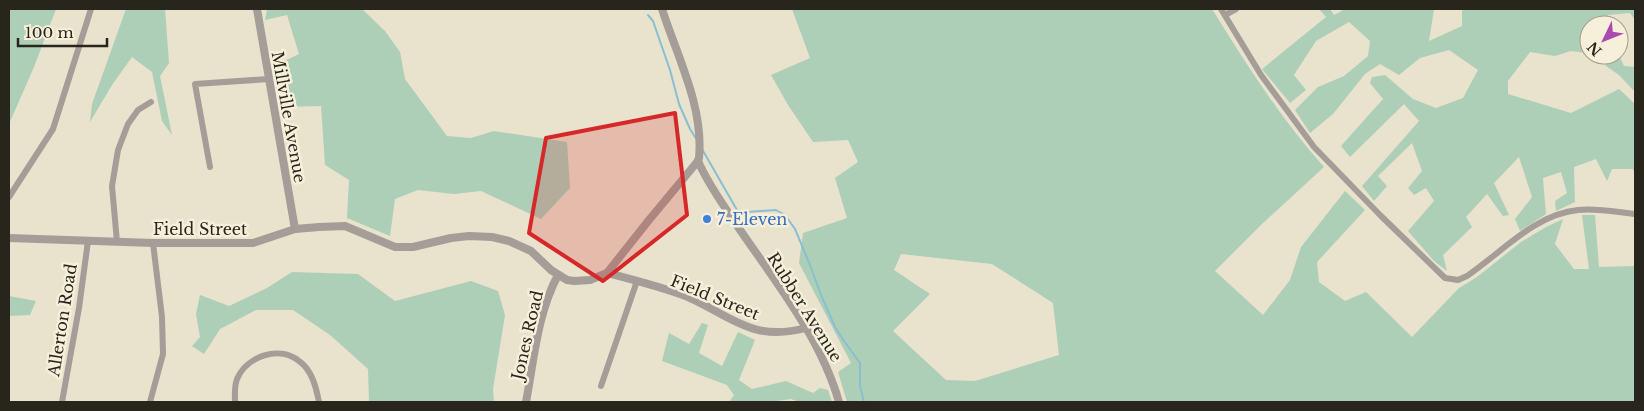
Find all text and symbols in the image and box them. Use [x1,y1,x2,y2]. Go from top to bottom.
scale bar [18,15,106,47]
north arrow [1579,15,1629,65]
text: 100 m [25,23,74,42]
text: N [1583,38,1606,60]
street label: Millville Avenue [268,50,310,184]
place label: 7-Eleven [717,209,787,229]
marker: 7-Eleven [701,213,713,225]
street label: Field Street [153,219,247,239]
street label: Rubber Avenue [763,248,847,366]
street label: Allerton Road [43,262,81,379]
street label: Field Street [668,270,762,324]
street label: Jones Road [507,288,547,384]

